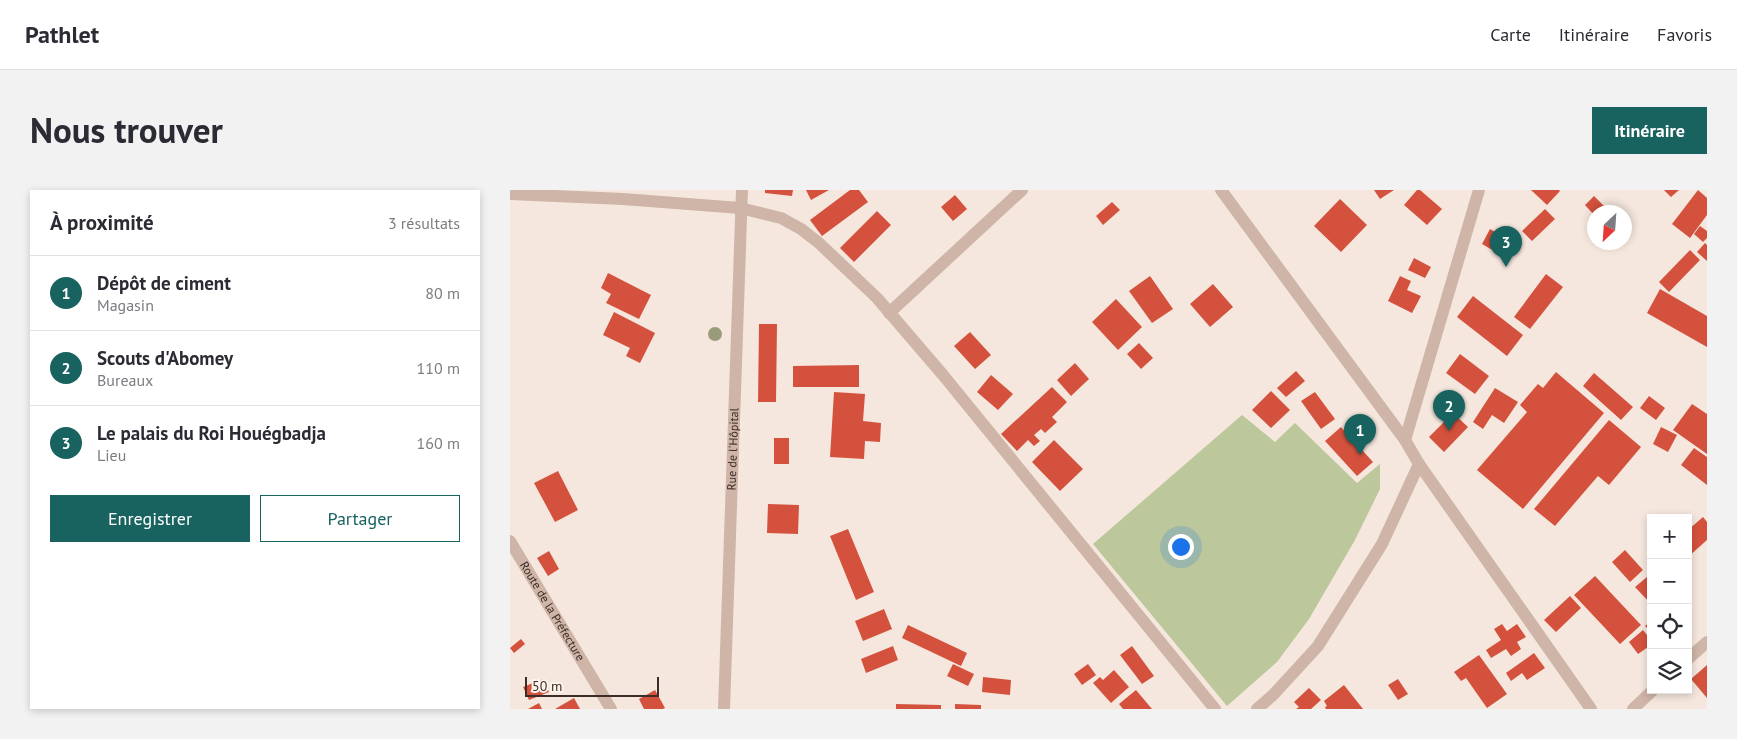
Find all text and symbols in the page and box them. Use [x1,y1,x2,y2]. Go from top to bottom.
text: Pathlet [25,19,99,50]
text: Carte [1490,23,1531,46]
text: Itinéraire [1559,23,1629,46]
text: Favoris [1657,23,1712,46]
text: Nous trouver [30,107,223,153]
button: Itinéraire [1592,107,1707,154]
north arrow [1587,205,1632,250]
text: À proximité [50,209,154,236]
text: 3 résultats [388,213,460,233]
pin: 3 [1490,226,1522,267]
text: Dépôt de ciment [97,271,231,295]
text: 1 [61,283,71,303]
text: 80 m [425,283,460,303]
text: Magasin [97,295,154,315]
text: Scouts d'Abomey [97,346,233,370]
text: 2 [61,358,71,378]
text: 110 m [417,358,460,378]
text: Bureaux [97,370,153,390]
pin: 2 [1433,390,1465,431]
street label: Rue de l'Hôpital [724,407,741,491]
pin: 1 [1344,414,1376,455]
text: Le palais du Roi Houégbadja [97,421,326,445]
text: 3 [61,433,71,453]
text: 160 m [417,433,460,453]
text: Lieu [97,445,126,465]
button: Enregistrer [50,495,250,542]
button: Partager [260,495,460,542]
map controls [1647,514,1692,694]
button: + [1647,514,1692,559]
your location [1168,534,1194,560]
street label: Route de la Préfecture [517,558,588,664]
button: − [1647,559,1692,604]
button: locate [1647,604,1692,649]
button: layers [1647,649,1692,694]
scale bar [525,674,659,697]
text: 50 m [532,677,562,695]

